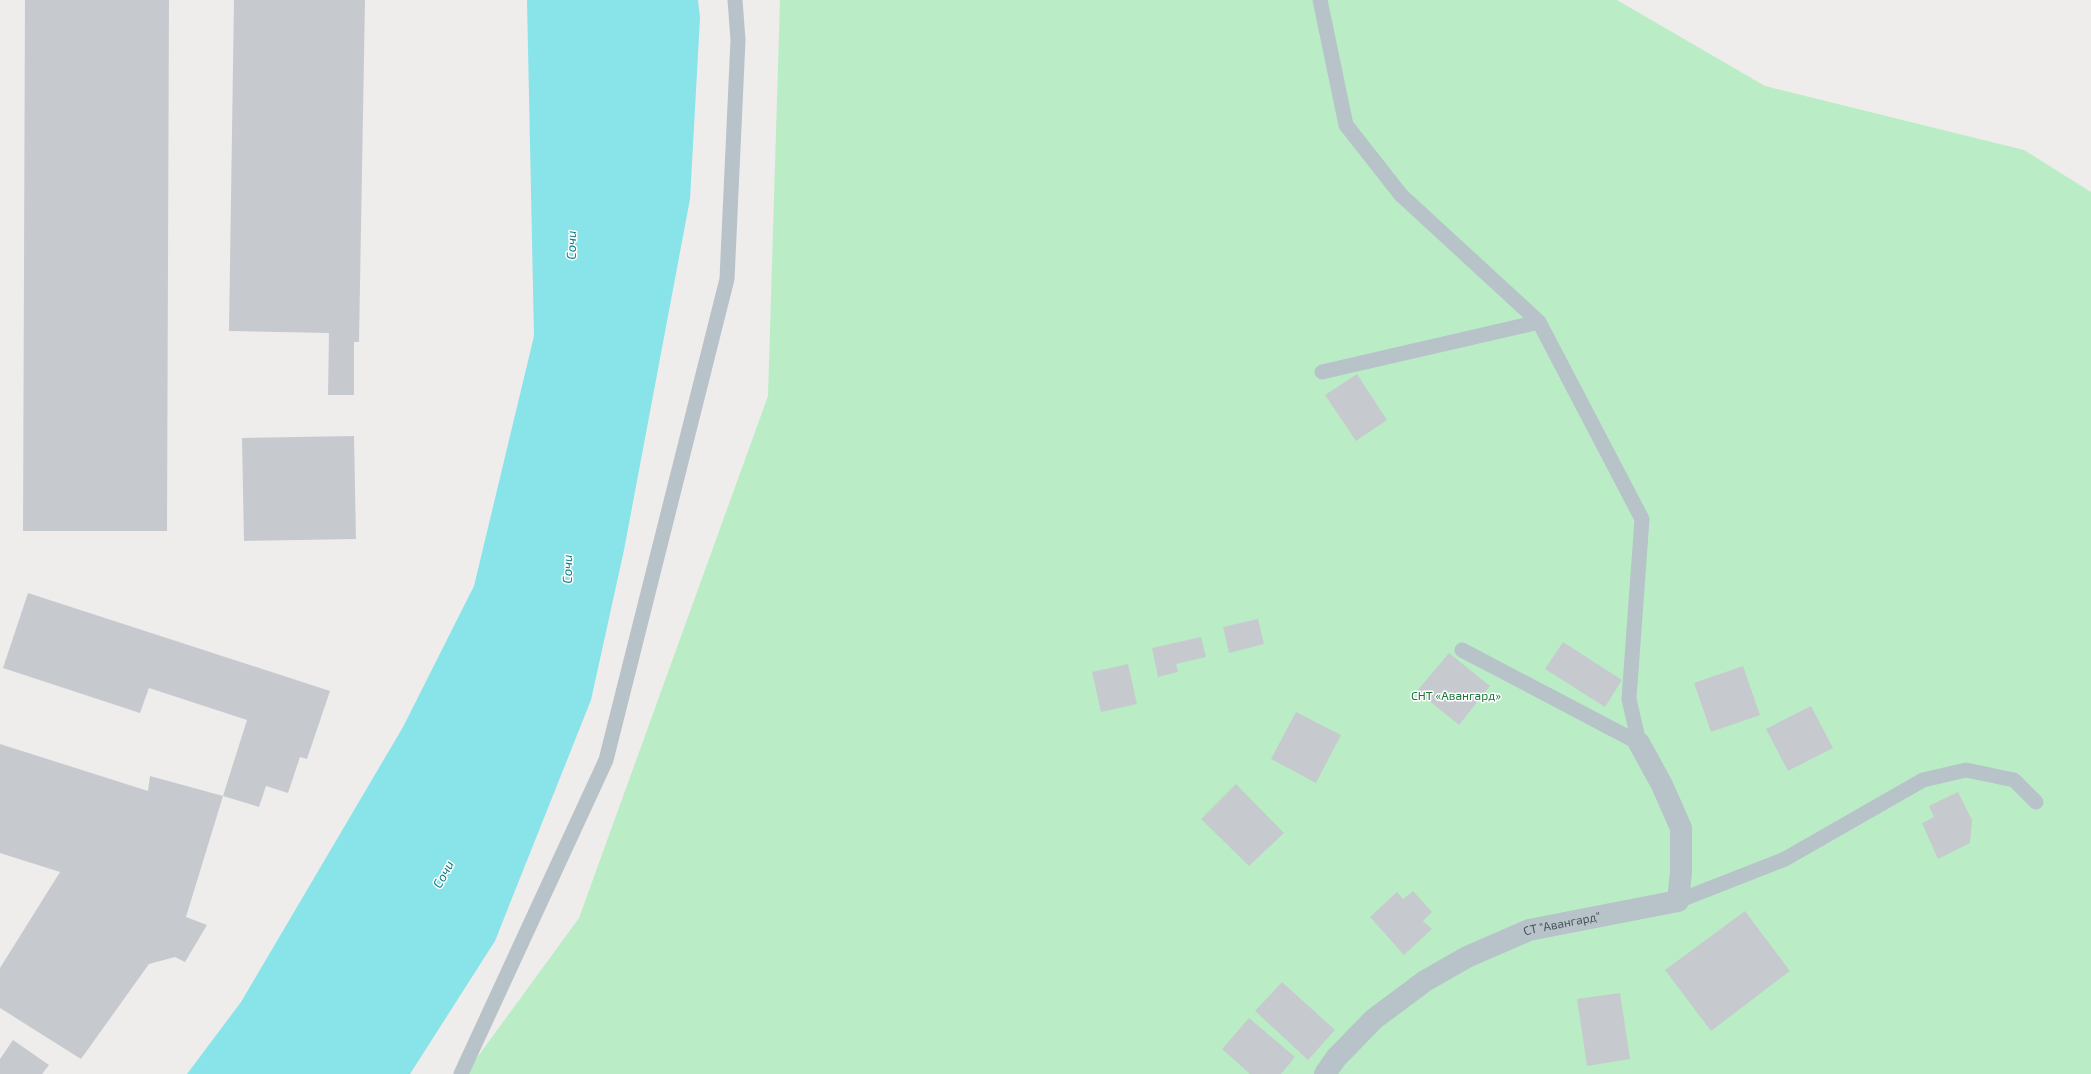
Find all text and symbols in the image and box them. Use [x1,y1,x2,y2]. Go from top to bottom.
water label: Сочи [563,230,579,260]
water label: Сочи [559,554,575,584]
park label: СНТ «Авангард» [1411,688,1501,702]
water label: Сочи [429,857,457,891]
street label: СТ "Авангард" [1521,908,1601,938]

